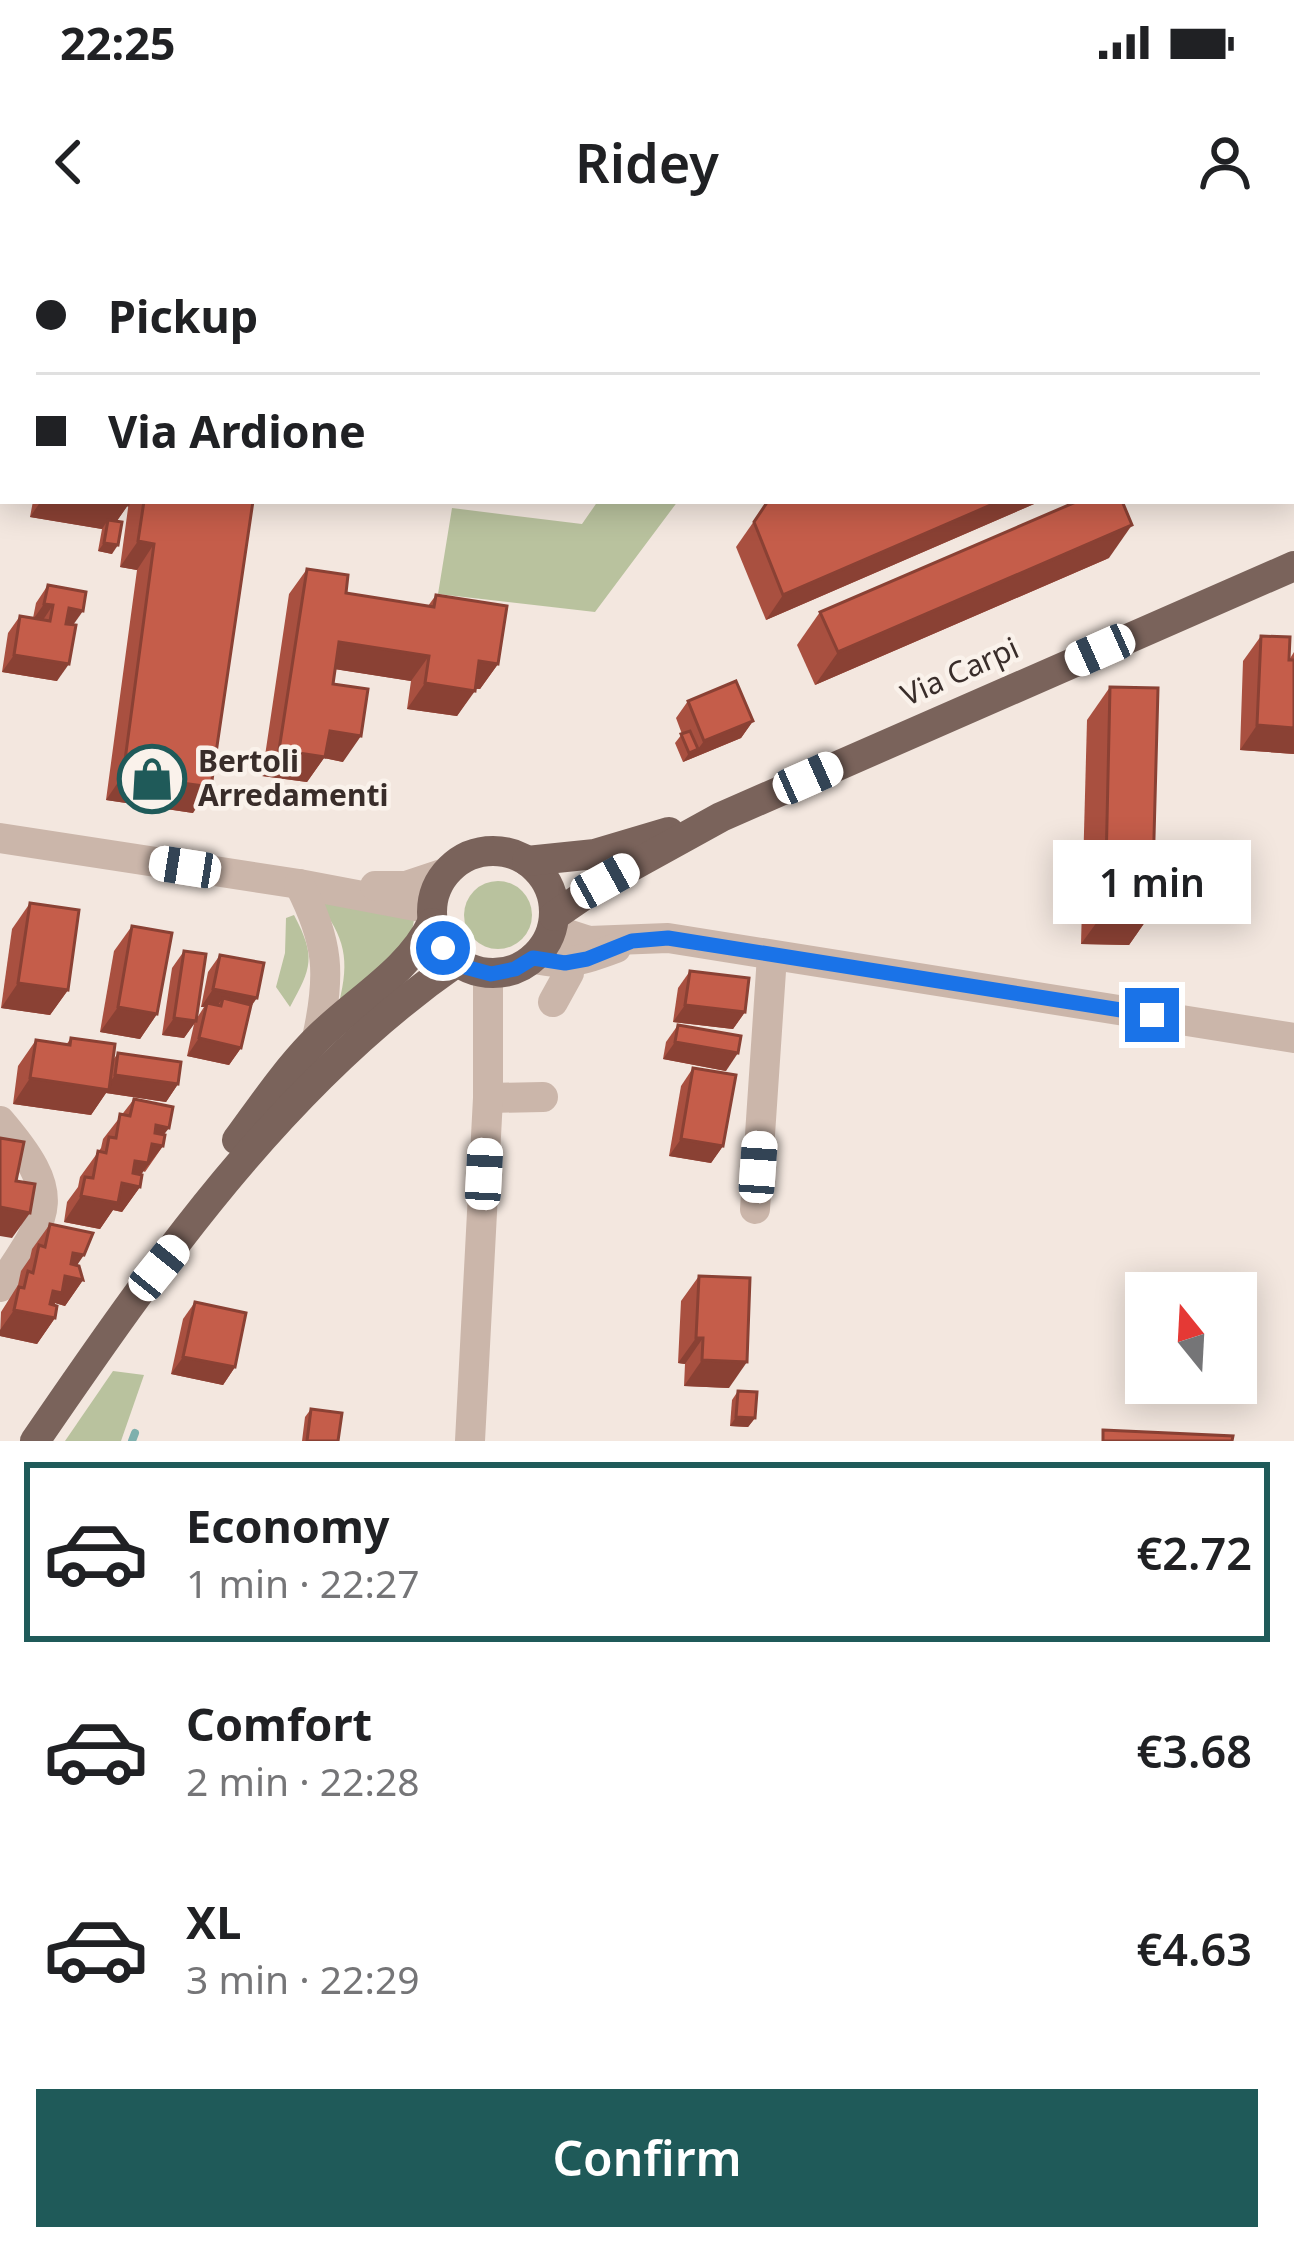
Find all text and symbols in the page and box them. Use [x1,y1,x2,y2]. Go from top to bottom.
text: 22:25 [60,12,176,73]
text: Ridey [575,125,719,199]
icon: back [36,129,102,195]
icon: person [1192,129,1258,195]
text: Pickup [108,285,258,346]
text: Via Ardione [108,400,366,461]
car [1060,619,1140,681]
street label: Via Carpi [894,627,1025,715]
place label: Bertoli Arredamenti [198,740,388,815]
shop icon: Bertoli Arredamenti [117,744,187,814]
car [768,747,848,809]
callout: 1 min [1053,841,1251,925]
car [147,844,223,890]
car [565,848,645,914]
text: 1 min [1099,855,1205,908]
route start [416,921,470,975]
route end [1125,988,1179,1042]
car [738,1130,778,1204]
car [464,1137,504,1211]
car [122,1229,196,1307]
north arrow [1125,1272,1257,1404]
map controls [1125,1272,1257,1404]
text: Economy [186,1495,390,1556]
icon: car [42,1498,150,1606]
text: €2.72 [1137,1522,1252,1583]
text: 1 min · 22:27 [186,1556,420,1609]
text: Comfort [186,1693,372,1754]
icon: car [42,1696,150,1804]
text: €3.68 [1137,1720,1252,1781]
text: 2 min · 22:28 [186,1754,420,1807]
text: XL [186,1891,241,1952]
icon: car [42,1894,150,2002]
text: €4.63 [1137,1918,1252,1979]
text: 3 min · 22:29 [186,1952,420,2005]
button: Confirm [36,2089,1258,2227]

